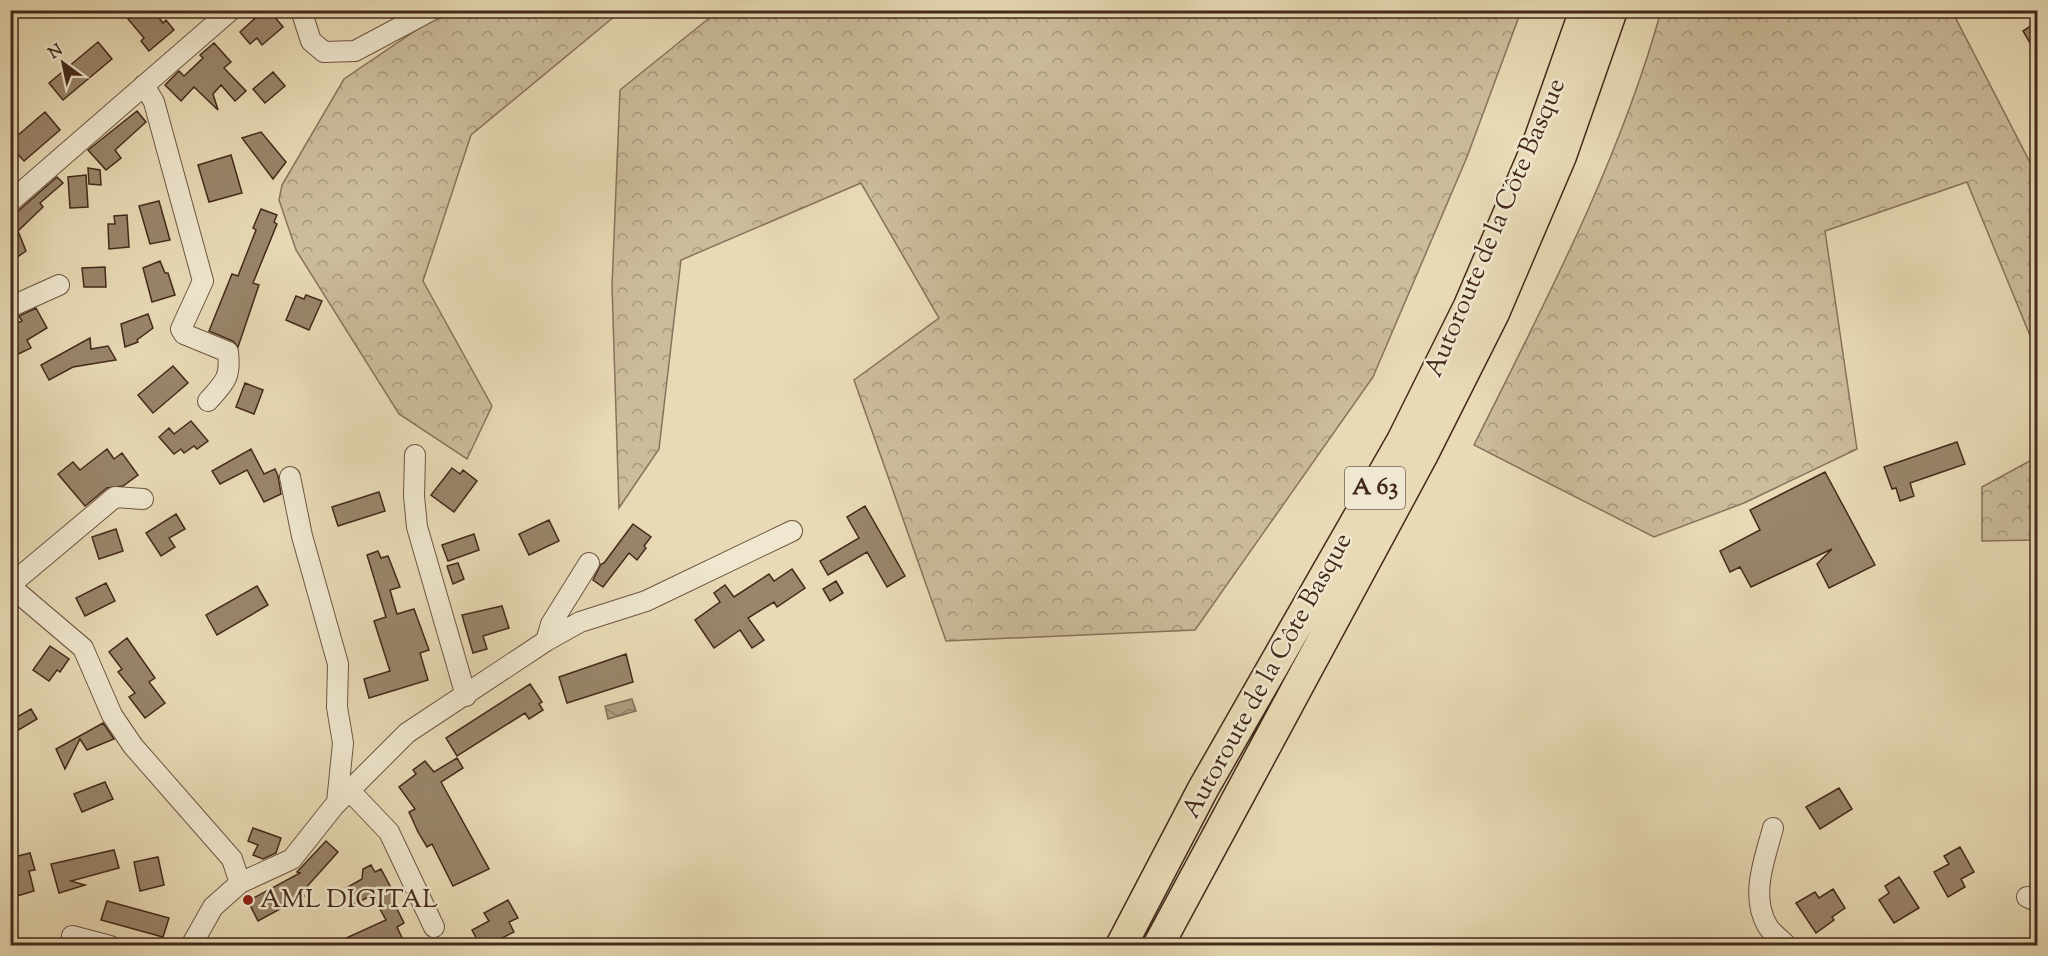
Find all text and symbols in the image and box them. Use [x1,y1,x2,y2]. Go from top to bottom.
north arrow [33,33,93,93]
text: N [45,39,68,66]
street label: Autoroute de la Côte Basque [1416,73,1576,383]
road number: A 63 [1345,467,1405,509]
street label: Autoroute de la Côte Basque [1174,526,1362,826]
place label: AML DIGITAL [260,882,438,919]
marker: AML DIGITAL [241,893,255,907]

